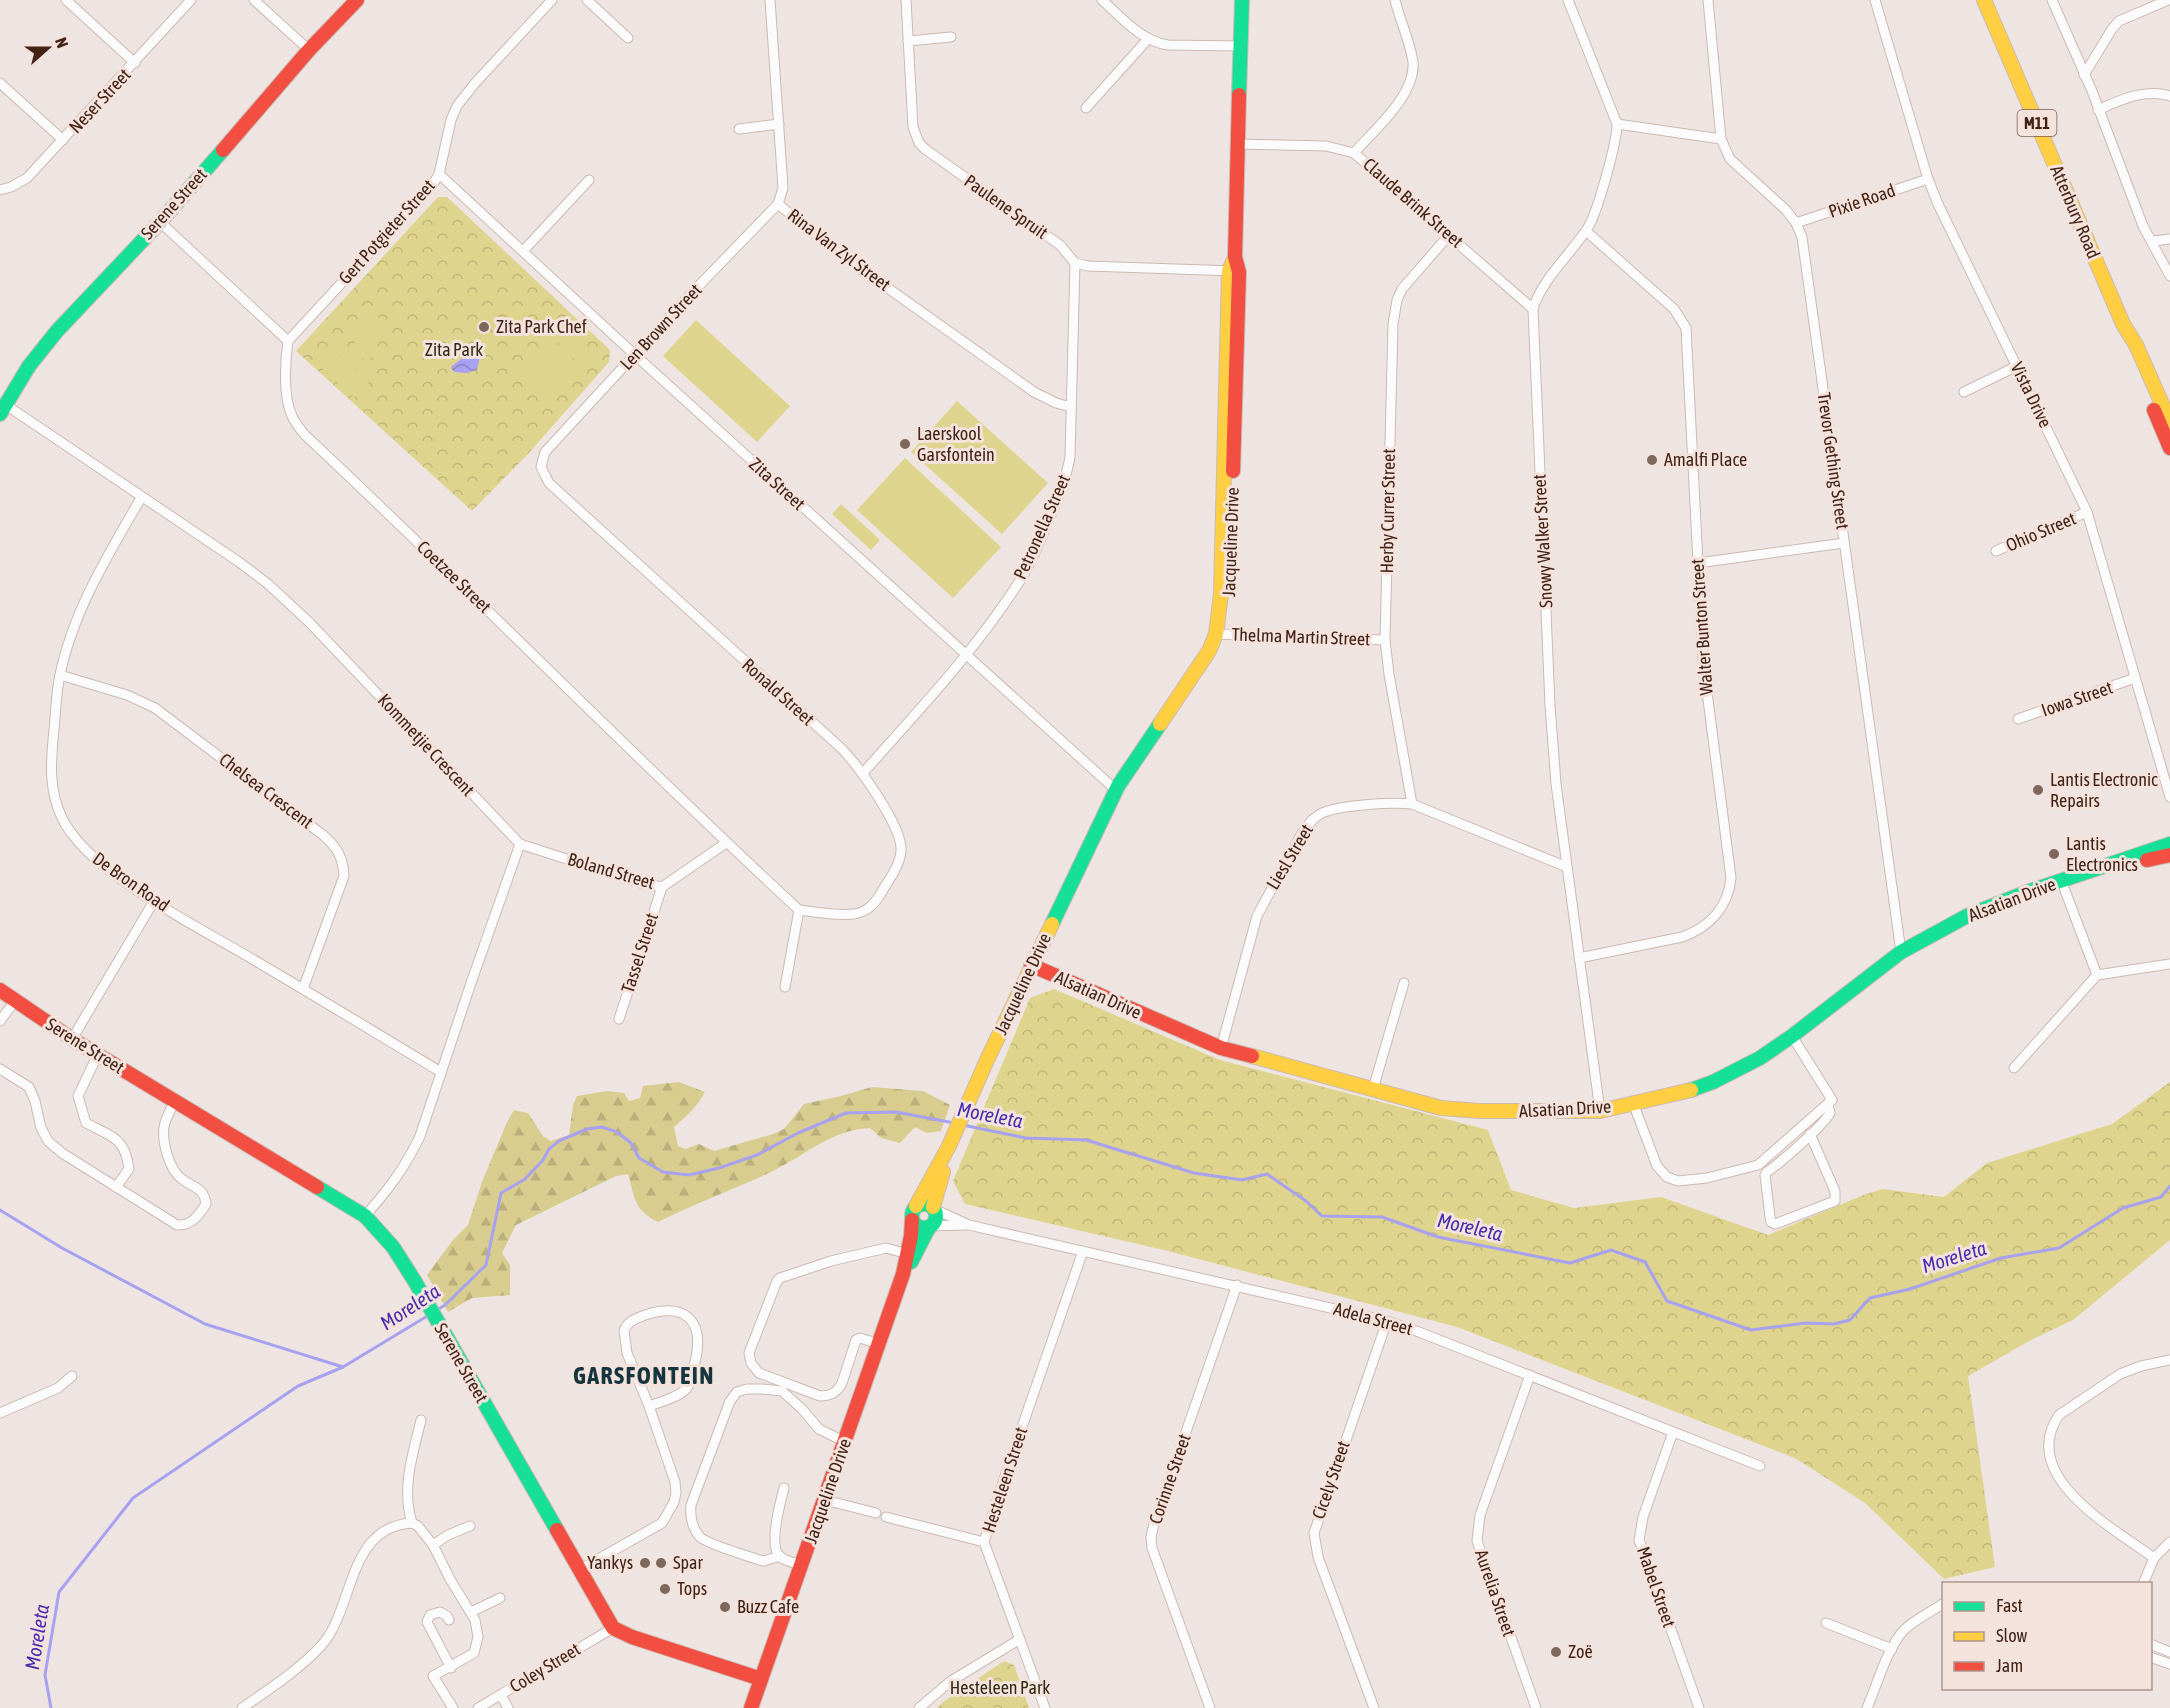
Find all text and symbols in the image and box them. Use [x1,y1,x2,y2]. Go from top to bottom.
north arrow [18,18,78,78]
text: N [52,35,72,50]
street label: Neser Street [64,64,135,137]
road number: M11 [2018,110,2056,136]
street label: Claude Brink Street [1359,153,1468,252]
street label: Atterbury Road [2046,162,2105,262]
street label: Serene Street [136,164,211,243]
street label: Paulene Spruit [961,170,1052,243]
street label: Gert Potgieter Street [334,175,439,288]
street label: Pixie Road [1826,179,1898,222]
street label: Rina Van Zyl Street [784,204,895,295]
street label: Len Brown Street [615,279,706,374]
place label: Zita Park Chef [496,316,587,337]
marker: Zita Park Chef [477,320,491,334]
park label: Zita Park [425,339,483,360]
street label: Vista Drive [2007,359,2056,431]
street label: Trevor Gething Street [1814,391,1853,531]
place label: Laerskool Garsfontein [917,423,995,465]
marker: Laerskool Garsfontein [898,437,912,451]
street label: Herby Currer Street [1376,448,1399,574]
place label: Amalfi Place [1664,449,1747,470]
street label: Zita Street [745,453,810,514]
marker: Amalfi Place [1645,453,1659,467]
street label: Petronella Street [1009,471,1074,582]
street label: Snowy Walker Street [1529,474,1556,608]
street label: Jacqueline Drive [1218,487,1243,597]
street label: Ohio Street [2003,507,2079,556]
street label: Coetzee Street [413,536,496,617]
street label: Walter Bunton Street [1686,558,1717,696]
street label: Thelma Martin Street [1231,624,1371,649]
street label: Ronald Street [738,654,819,729]
street label: Iowa Street [2039,677,2115,720]
street label: Kommetjie Crescent [374,689,479,800]
street label: Chelsea Crescent [215,749,317,833]
place label: Lantis Electronic Repairs [2050,769,2158,811]
marker: Lantis Electronic Repairs [2031,783,2045,797]
street label: Liesl Street [1262,820,1317,893]
place label: Lantis Electronics [2066,833,2138,875]
marker: Lantis Electronics [2047,847,2061,861]
street label: De Bron Road [89,848,174,916]
street label: Boland Street [565,848,657,893]
street label: Alsatian Drive [1965,873,2059,926]
street label: Tassel Street [617,910,662,995]
street label: Jacqueline Drive [990,930,1055,1038]
street label: Alsatian Drive [1052,966,1145,1023]
street label: Serene Street [42,1013,128,1078]
street label: Alsatian Drive [1518,1096,1612,1121]
water label: Moreleta [955,1097,1025,1132]
water label: Moreleta [1435,1208,1505,1245]
water label: Moreleta [1919,1236,1989,1277]
water label: Moreleta [376,1279,444,1334]
street label: Adela Street [1331,1298,1415,1339]
street label: Serene Street [430,1319,493,1406]
district label: GARSFONTEIN [573,1362,715,1389]
street label: Hesteleen Street [978,1424,1031,1535]
street label: Corinne Street [1144,1431,1195,1527]
street label: Jacqueline Drive [800,1436,855,1546]
street label: Cicely Street [1307,1438,1354,1522]
street label: Mabel Street [1633,1544,1680,1630]
street label: Aurelia Street [1471,1547,1520,1639]
place label: Yankys [587,1552,633,1573]
place label: Spar [673,1552,703,1573]
marker: Yankys [638,1556,652,1570]
marker: Spar [654,1556,668,1570]
place label: Tops [677,1578,707,1599]
marker: Tops [658,1582,672,1596]
legend [1942,1582,2152,1690]
text: Fast [1996,1595,2023,1616]
place label: Buzz Cafe [737,1596,799,1617]
marker: Buzz Cafe [718,1600,732,1614]
water label: Moreleta [20,1602,53,1671]
text: Slow [1996,1625,2027,1646]
street label: Coley Street [506,1638,584,1697]
place label: Zoë [1568,1641,1593,1662]
marker: Zoë [1549,1645,1563,1659]
text: Jam [1996,1655,2023,1676]
park label: Hesteleen Park [950,1677,1050,1698]

